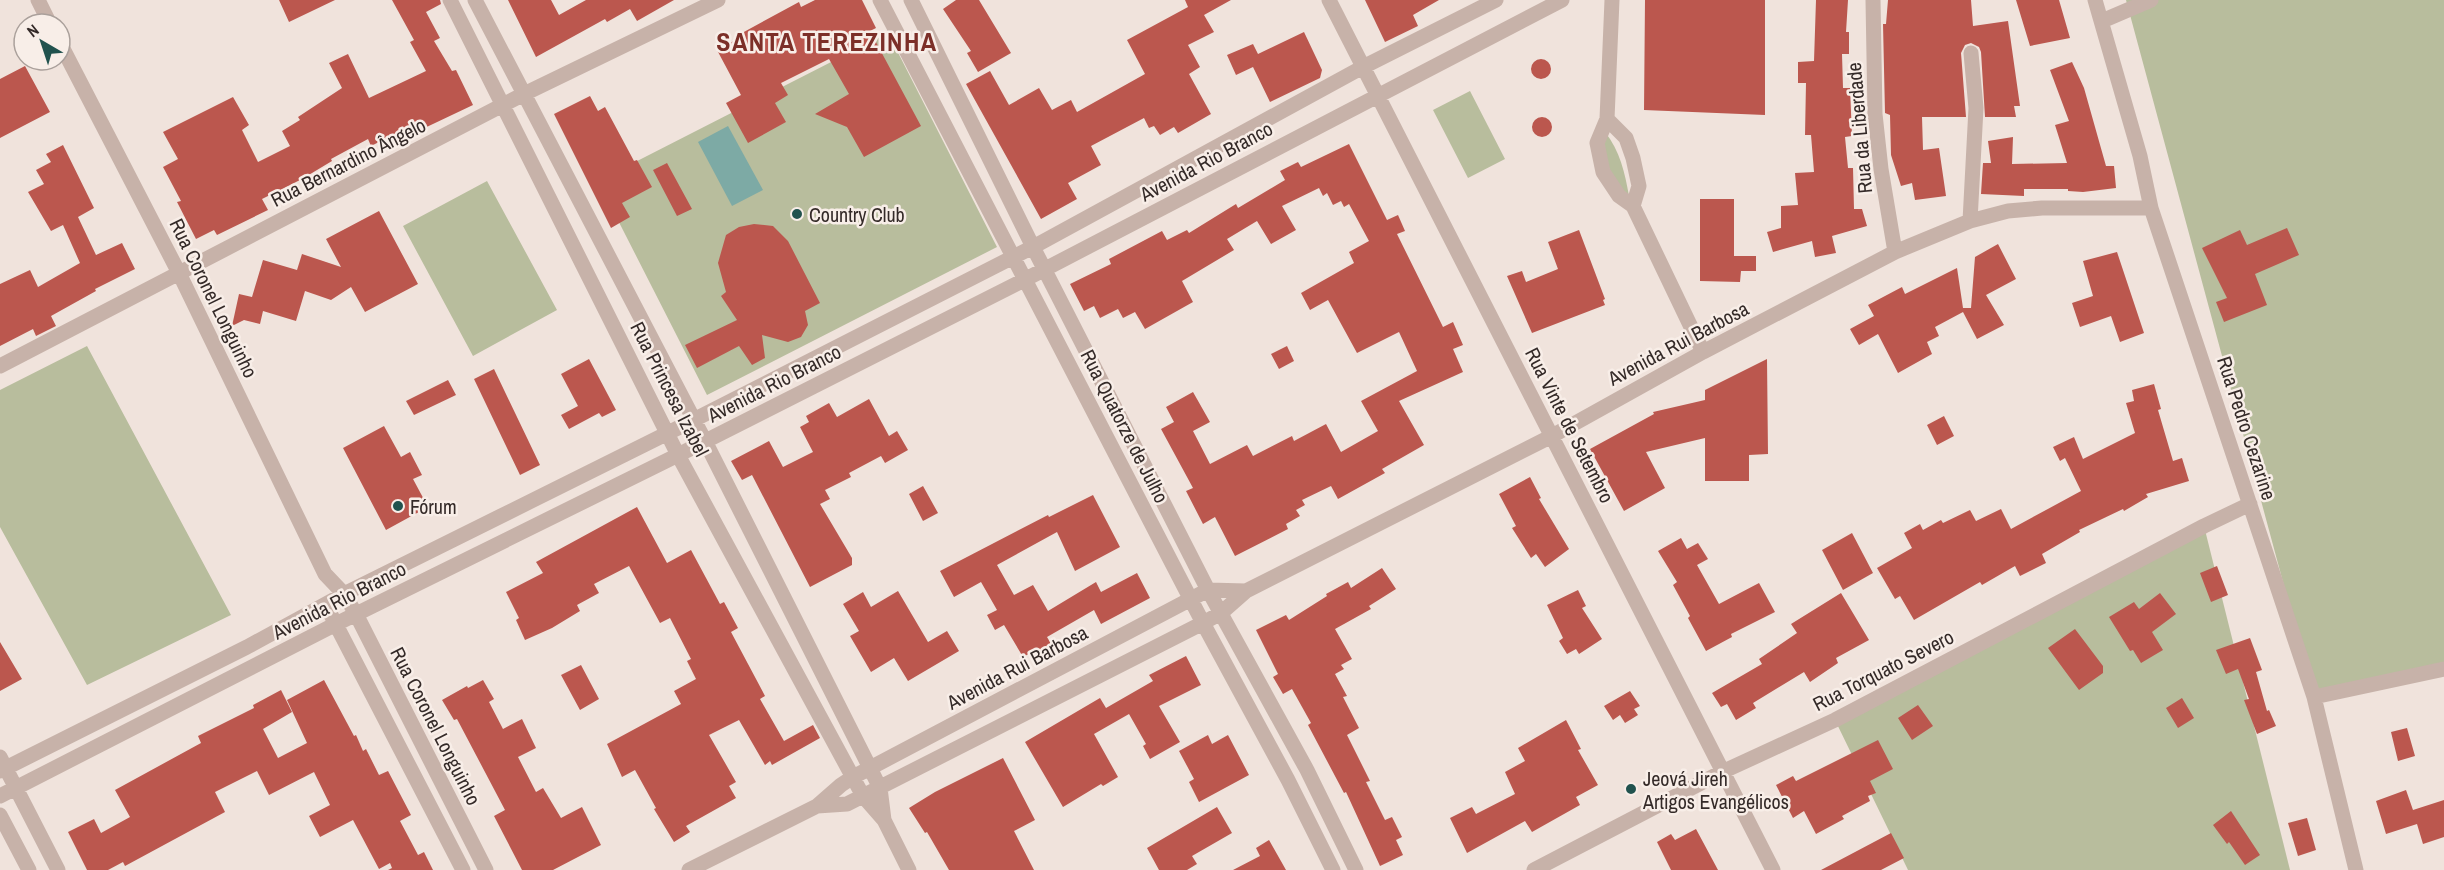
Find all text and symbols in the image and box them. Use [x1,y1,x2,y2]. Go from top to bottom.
north arrow [12,12,72,72]
text: N [22,19,43,42]
district label: SANTA TEREZINHA [716,24,938,59]
street label: Rua da Liberdade [1840,61,1878,195]
street label: Rua Bernardino Ângelo [266,111,430,213]
street label: Avenida Rio Branco [1134,115,1277,208]
place label: Country Club [809,201,905,228]
marker: Country Club [790,207,804,221]
street label: Rua Coronel Longuinho [164,214,264,382]
street label: Avenida Rui Barbosa [1602,295,1753,392]
street label: Rua Princesa Izabel [624,317,716,461]
street label: Avenida Rio Branco [702,338,845,429]
street label: Rua Vinte de Setembro [1519,343,1621,507]
street label: Rua Quatorze de Julho [1075,345,1175,507]
street label: Rua Pedro Cezarine [2211,353,2283,503]
place label: Fórum [410,493,457,520]
marker: Fórum [391,499,405,513]
street label: Avenida Rio Branco [267,555,410,646]
street label: Avenida Rui Barbosa [941,619,1092,716]
street label: Rua Torquato Severo [1808,623,1958,717]
street label: Rua Coronel Longuinho [384,642,488,810]
place label: Jeová Jireh Artigos Evangélicos [1642,765,1789,815]
marker: Jeová Jireh Artigos Evangélicos [1624,782,1638,796]

